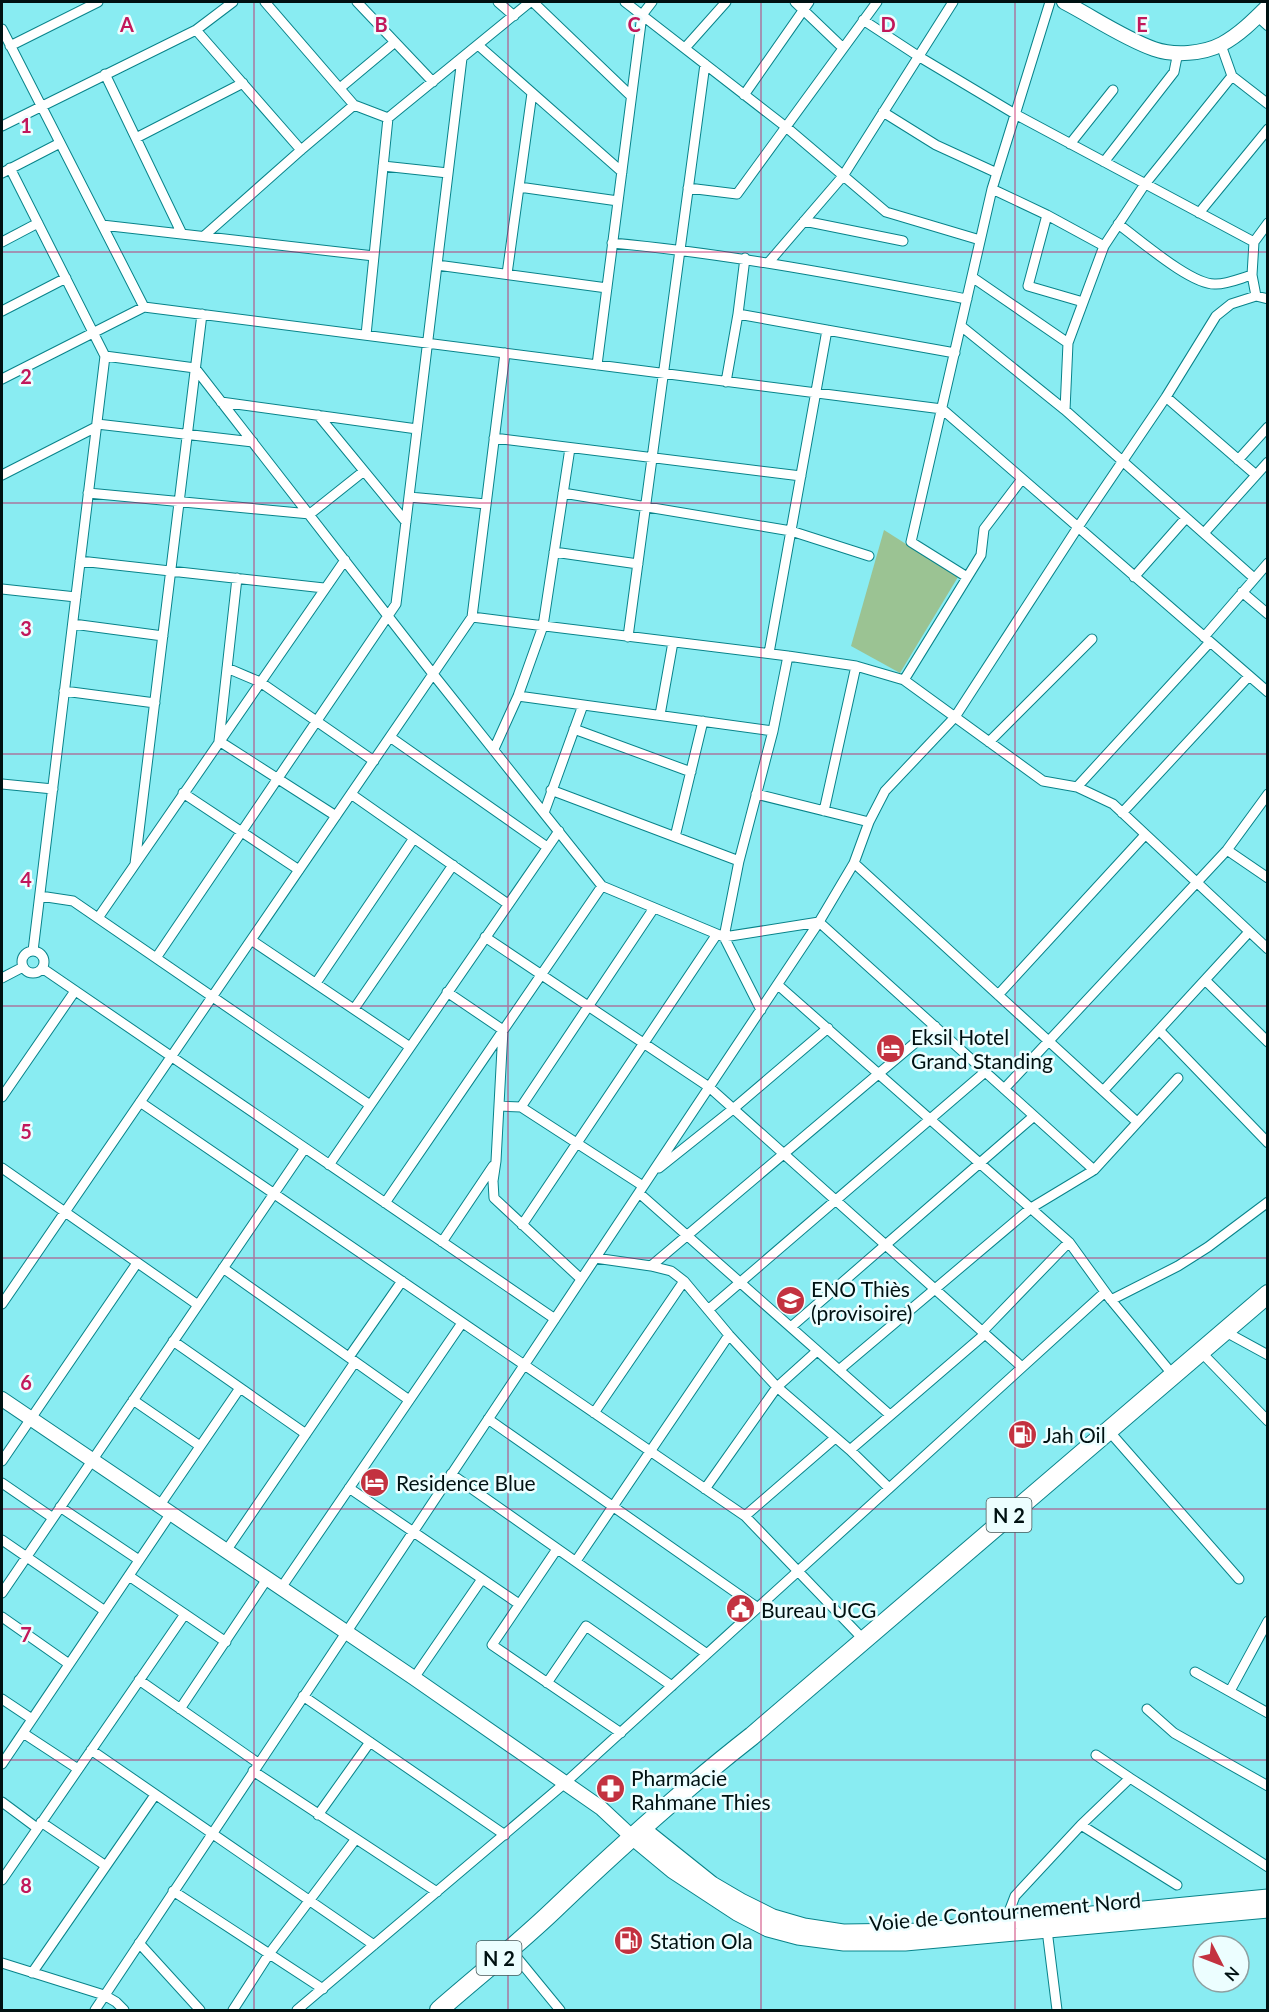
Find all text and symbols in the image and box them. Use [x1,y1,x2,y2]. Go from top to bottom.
text: A [119,12,134,36]
text: B [374,12,388,36]
text: C [627,12,641,36]
text: D [880,12,896,36]
text: E [1136,12,1148,36]
text: 1 [20,113,32,137]
text: 2 [20,364,32,388]
text: 3 [20,616,32,640]
text: 4 [20,867,32,891]
place label: Eksil Hotel Grand Standing [911,1024,1053,1073]
hotel icon: Eksil Hotel Grand Standing [874,1032,906,1064]
text: 5 [20,1119,32,1143]
place label: ENO Thiès (provisoire) [811,1276,912,1325]
school or university icon: ENO Thiès (provisoire) [774,1284,806,1316]
text: 6 [20,1370,32,1394]
fuel station icon: Jah Oil [1006,1418,1038,1450]
place label: Jah Oil [1043,1422,1106,1447]
hotel icon: Residence Blue [359,1466,391,1498]
place label: Residence Blue [396,1470,536,1495]
road number: N 2 [986,1498,1032,1532]
public building icon: Bureau UCG [724,1593,756,1625]
place label: Bureau UCG [761,1597,876,1622]
text: 7 [20,1622,32,1646]
place label: Pharmacie Rahmane Thies [631,1765,771,1814]
pharmacy icon: Pharmacie Rahmane Thies [594,1773,626,1805]
text: 8 [20,1873,32,1897]
street label: Voie de Contournement Nord [868,1887,1142,1935]
fuel station icon: Station Ola [613,1924,645,1956]
place label: Station Ola [650,1928,753,1953]
north arrow [1191,1934,1251,1994]
road number: N 2 [476,1941,522,1975]
text: N [1221,1963,1244,1985]

